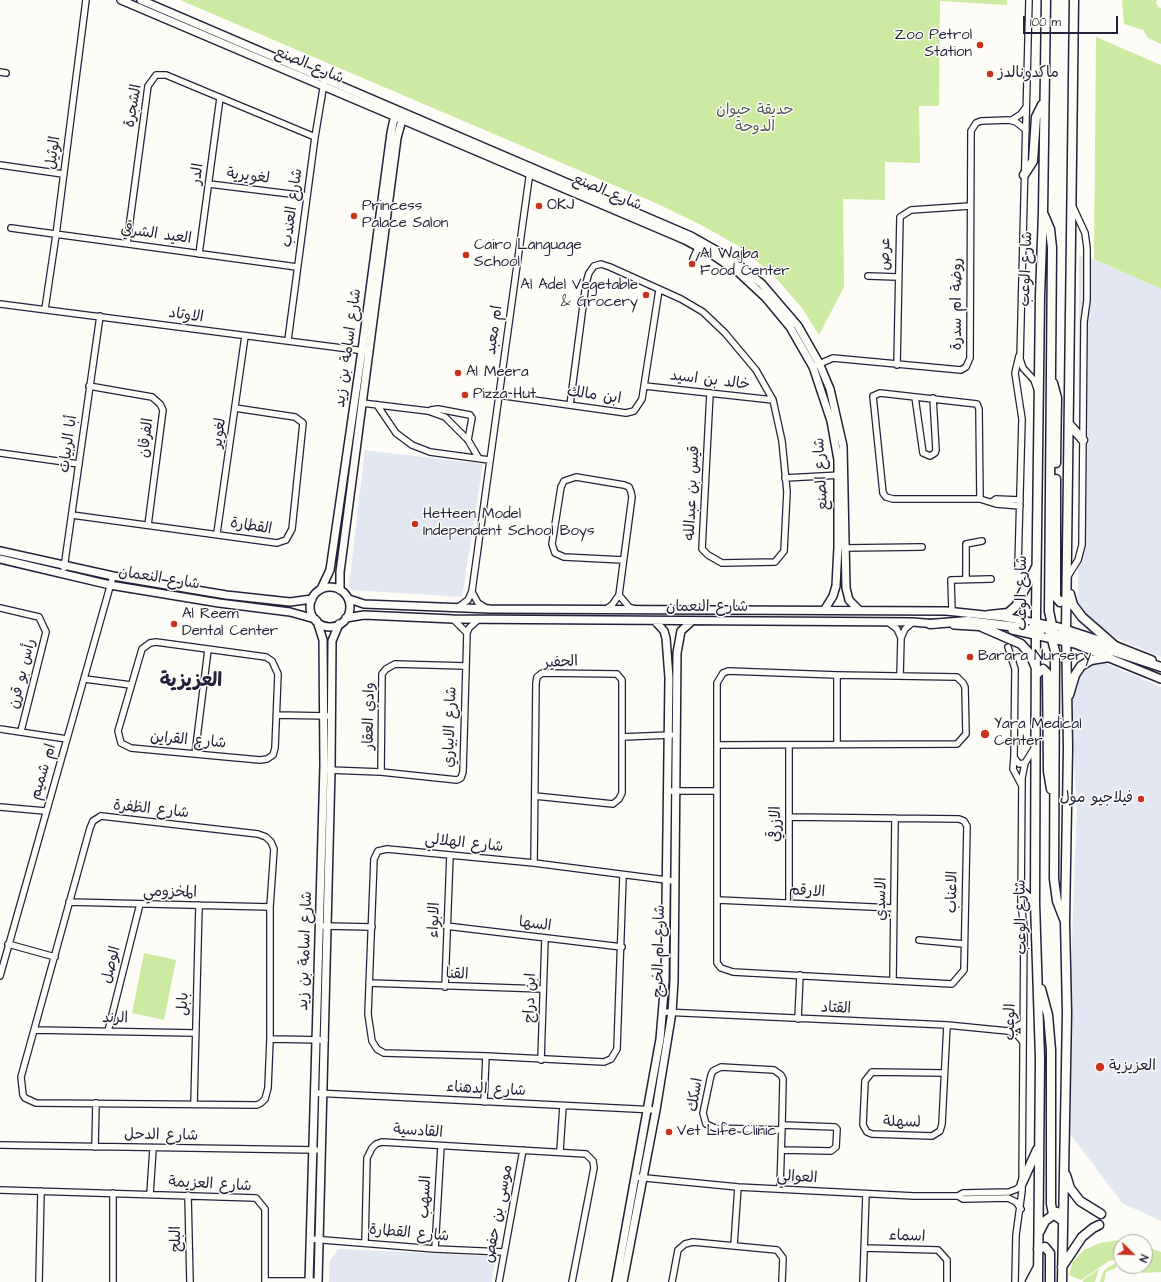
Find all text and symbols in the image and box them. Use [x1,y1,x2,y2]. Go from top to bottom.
scale bar [1025,8,1120,34]
text: 100 m [1030,14,1061,31]
place label: Zoo Petrol Station [895,27,972,62]
marker: Zoo Petrol Station [975,40,985,50]
street label: شارع الصنع [272,43,346,89]
place label: ماكدونالدز [998,65,1059,83]
marker: ماكدونالدز [985,69,995,79]
street label: الشجرة [121,83,147,129]
park label: حديقة حيوان الدوحة [716,102,794,137]
street label: الوثيل [43,135,65,171]
street label: الدر [188,162,208,186]
street label: لغويرية [225,165,271,189]
street label: شارع العندب [279,167,307,249]
street label: شارع الصنع [570,170,644,216]
place label: OKJ [547,197,574,215]
place label: Princess Palace Salon [362,198,448,233]
marker: OKJ [534,201,544,211]
marker: Princess Palace Salon [349,211,359,221]
street label: العيد الشرقي [119,221,193,249]
street label: شارع الوعب [1017,231,1037,307]
place label: Cairo Language School [474,237,582,272]
street label: عرص [877,237,895,271]
place label: Al Wajba Food Center [700,246,790,281]
marker: Cairo Language School [461,250,471,260]
street label: روضة ام سدرة [949,258,967,350]
marker: Al Wajba Food Center [687,259,697,269]
place label: Al Adel Vegetable & Grocery [520,277,638,312]
street label: شارع اسامة بن زيد [332,288,366,408]
marker: Al Adel Vegetable & Grocery [641,290,651,300]
street label: ام معبد [483,304,507,356]
street label: الاوتاد [167,305,205,327]
place label: Al Meera [466,364,529,382]
street label: خالد بن اسيد [669,367,751,395]
marker: Al Meera [453,368,463,378]
street label: ابن مالك [566,383,622,409]
place label: Pizza Hut [473,386,536,404]
marker: Pizza Hut [460,390,470,400]
street label: أبا الربيات [56,414,82,474]
street label: الفرقان [136,417,158,459]
street label: لغوير [209,417,231,449]
street label: شارع الصنع [811,437,833,511]
street label: قيس بن عبدالله [682,445,704,541]
place label: Hetteen Model Independent School Boys [423,506,595,541]
street label: القطارة [229,515,273,539]
marker: Hetteen Model Independent School Boys [410,519,420,529]
street label: شارع الوعب [1014,555,1032,631]
street label: شارع النعمان [117,564,201,594]
street label: شارع النعمان [666,599,748,617]
place label: Al Reem Dental Center [182,606,278,641]
marker: Al Reem Dental Center [169,619,179,629]
street label: رأس بو قرن [6,637,40,711]
place label: Barara Nursery [978,648,1092,666]
marker: Barara Nursery [965,652,975,662]
street label: الحفير [544,653,578,673]
district label: العزيزية [160,671,222,693]
street label: وادي العقار [360,682,380,750]
street label: شارع الابياري [441,686,461,768]
place label: Yara Medical Center [994,716,1082,751]
marker: Yara Medical Center [979,728,991,740]
street label: شارع القراين [149,729,227,753]
street label: ام شميم [27,742,61,802]
place label: فيلاجيو مول [1060,790,1133,808]
marker: فيلاجيو مول [1136,794,1146,804]
street label: شارع الظفرة [112,797,190,823]
street label: الازرقي [768,806,786,842]
street label: شارع الهلالي [424,831,504,857]
street label: الاعناب [944,871,962,913]
street label: الاسدي [873,877,891,921]
street label: شارع الوعب [1012,879,1032,955]
street label: الارقم [788,882,826,902]
street label: المخزومي [143,884,197,902]
street label: شارع اسامة بن زيد [295,891,317,1011]
street label: الابواء [425,902,445,938]
street label: شارع ام الخرج [650,904,670,998]
street label: السها [518,914,552,936]
street label: الوصل [99,944,125,986]
street label: القنا [445,966,469,984]
street label: ابن دراج [521,973,541,1023]
street label: بابل [175,992,193,1016]
street label: القتاد [821,999,851,1019]
street label: الوعب [1002,1003,1020,1041]
street label: الرند [102,1010,128,1028]
place label: العزيزية [1109,1058,1156,1076]
marker: العزيزية [1094,1061,1106,1073]
street label: اسكك [684,1077,708,1113]
street label: شارع الدهناء [446,1079,526,1101]
street label: لسهلة [883,1114,921,1132]
street label: القادسية [393,1121,443,1143]
place label: Vet Life Clinic [677,1123,777,1141]
street label: شارع الدحل [124,1126,198,1146]
marker: Vet Life Clinic [664,1127,674,1137]
street label: موسى بن حفص [481,1163,517,1265]
street label: العوالي [776,1168,818,1188]
street label: شارع العزيمة [168,1174,252,1196]
street label: السهب [416,1175,436,1219]
street label: شارع القطارة [368,1222,450,1246]
street label: البلح [168,1226,186,1252]
street label: اسماء [888,1227,926,1247]
north arrow [1113,1234,1153,1274]
text: N [1135,1252,1152,1265]

